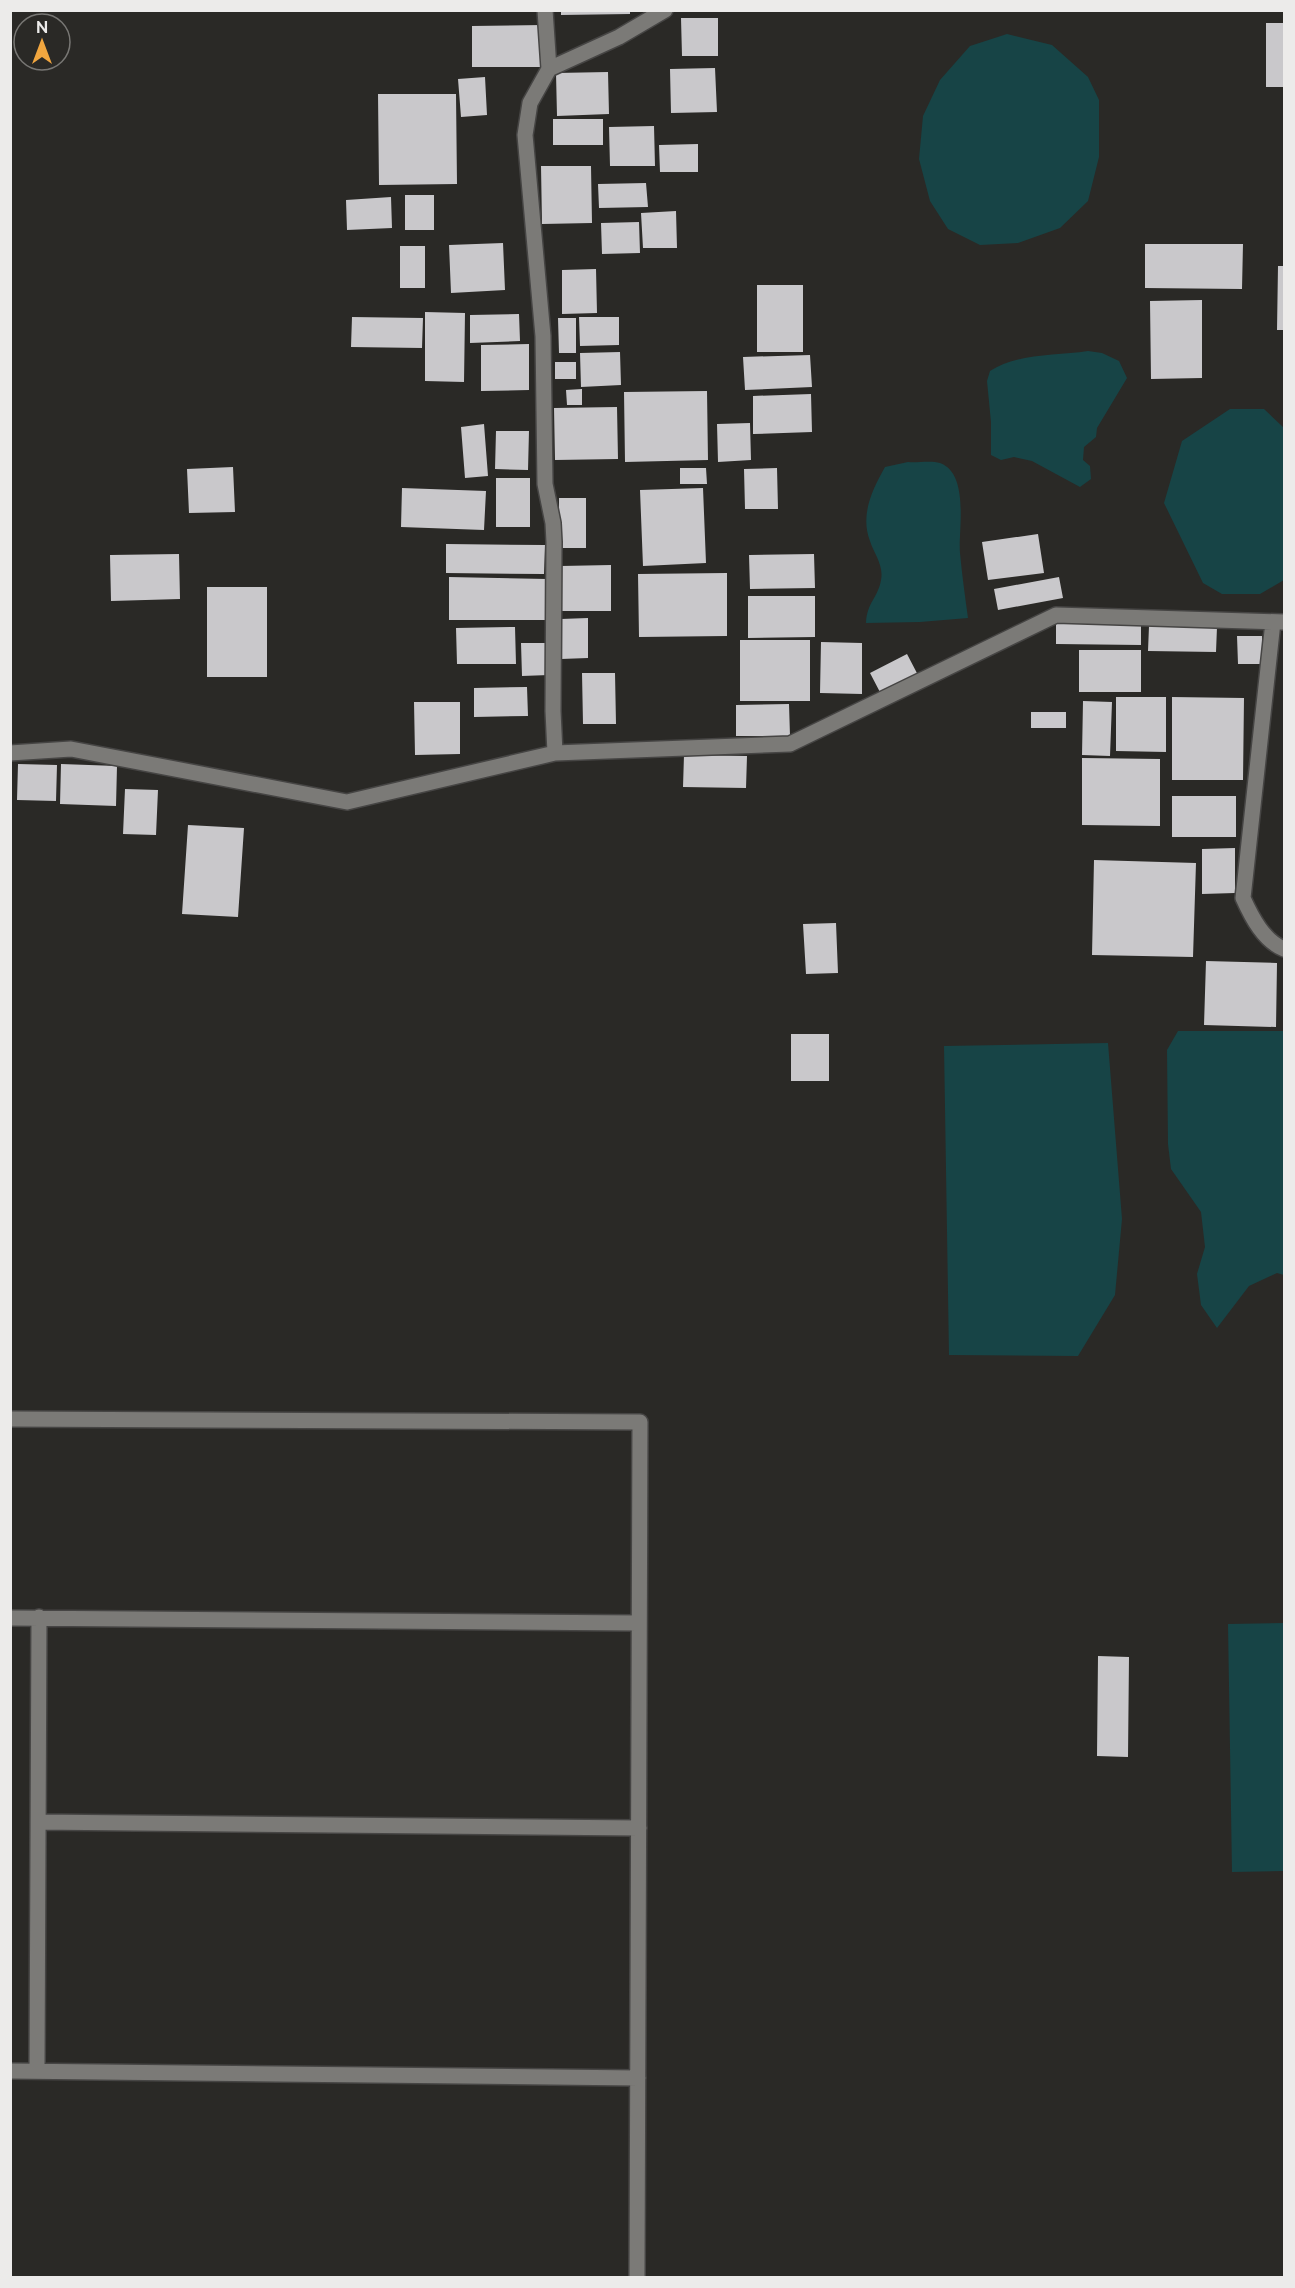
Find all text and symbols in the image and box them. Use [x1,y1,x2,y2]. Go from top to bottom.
north arrow [12,12,72,72]
text: N [36,18,48,37]

